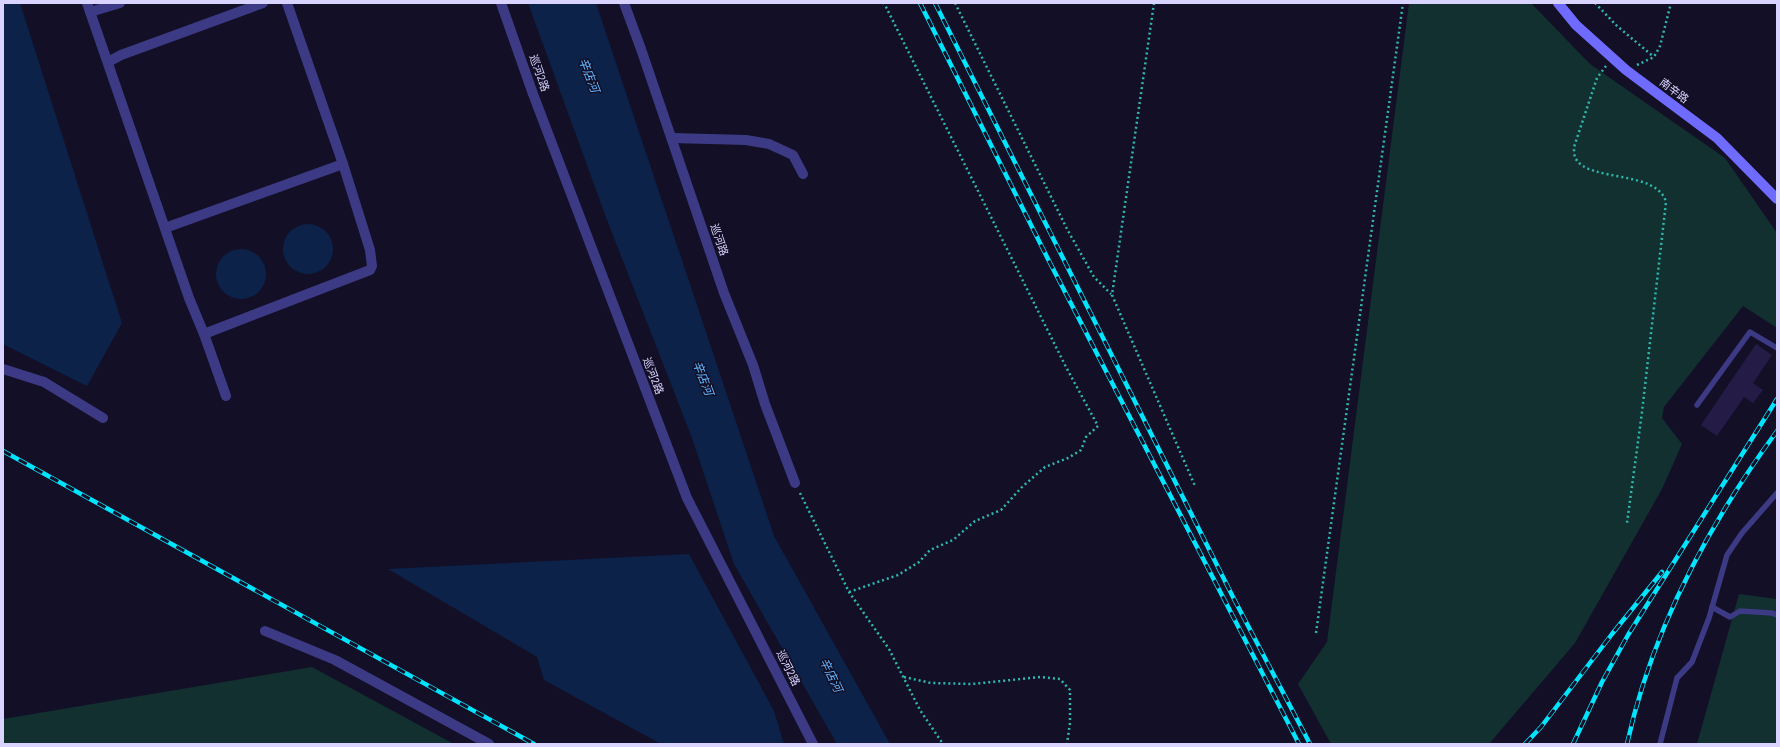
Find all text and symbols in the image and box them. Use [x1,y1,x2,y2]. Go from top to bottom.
street label: 巡河2路 [526,53,552,93]
water label: 辛店河 [576,56,603,96]
street label: 南辛路 [1657,76,1691,106]
street label: 巡河路 [707,222,731,258]
street label: 巡河2路 [640,356,666,396]
water label: 辛店河 [690,359,717,399]
street label: 巡河2路 [773,648,803,688]
water label: 辛店河 [817,656,846,696]

